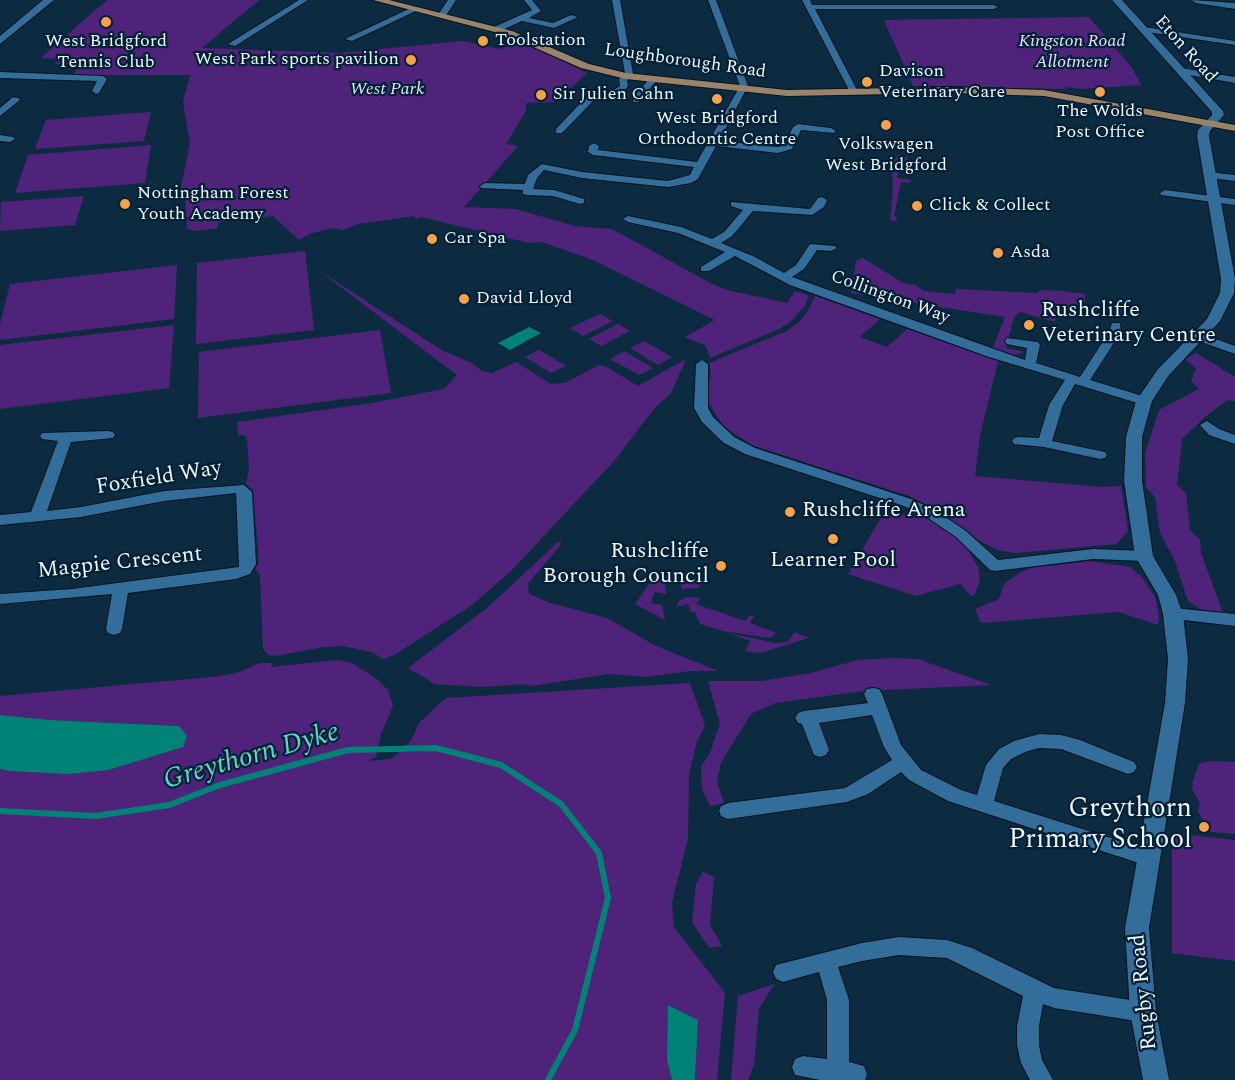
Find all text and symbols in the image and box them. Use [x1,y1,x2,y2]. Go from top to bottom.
street label: Eton Road [1149,12,1221,88]
marker: West Bridgford Tennis Club [99,15,113,29]
place label: Toolstation [495,30,586,52]
place label: West Bridgford Tennis Club [45,31,167,74]
park label: Kingston Road Allotment [1018,31,1126,74]
marker: Toolstation [476,34,490,48]
street label: Loughborough Road [603,40,767,84]
place label: West Park sports pavilion [195,49,399,71]
marker: West Park sports pavilion [404,53,418,67]
place label: Davison Veterinary Care [879,61,1005,104]
marker: Davison Veterinary Care [860,75,874,89]
park label: West Park [350,79,424,101]
place label: Sir Julien Cahn [553,84,674,106]
marker: The Wolds Post Office [1093,85,1107,99]
marker: Sir Julien Cahn [534,88,548,102]
marker: West Bridgford Orthodontic Centre [710,92,724,106]
place label: The Wolds Post Office [1055,101,1145,144]
place label: West Bridgford Orthodontic Centre [638,108,796,150]
marker: Volkswagen West Bridgford [879,118,893,132]
place label: Volkswagen West Bridgford [825,134,947,176]
place label: Nottingham Forest Youth Academy [137,183,289,226]
place label: Click & Collect [929,195,1050,217]
marker: Nottingham Forest Youth Academy [118,197,132,211]
marker: Click & Collect [910,199,924,213]
place label: Car Spa [444,228,506,250]
marker: Car Spa [425,232,439,246]
place label: Asda [1010,242,1050,264]
marker: Asda [991,246,1005,260]
street label: Collington Way [828,266,952,330]
place label: David Lloyd [476,288,573,310]
marker: David Lloyd [457,292,471,306]
place label: Rushcliffe Veterinary Centre [1041,299,1216,350]
marker: Rushcliffe Veterinary Centre [1022,318,1036,332]
street label: Foxfield Way [94,456,224,502]
place label: Rushcliffe Arena [802,499,966,525]
marker: Rushcliffe Arena [783,505,797,519]
marker: Learner Pool [826,532,840,546]
place label: Rushcliffe Borough Council [542,540,709,592]
street label: Magpie Crescent [36,542,204,586]
place label: Learner Pool [770,549,896,575]
marker: Rushcliffe Borough Council [714,559,728,573]
water label: Greythorn Dyke [160,717,344,799]
place label: Greythorn Primary School [1008,795,1192,858]
marker: Greythorn Primary School [1197,820,1211,834]
street label: Rugby Road [1126,933,1164,1051]

